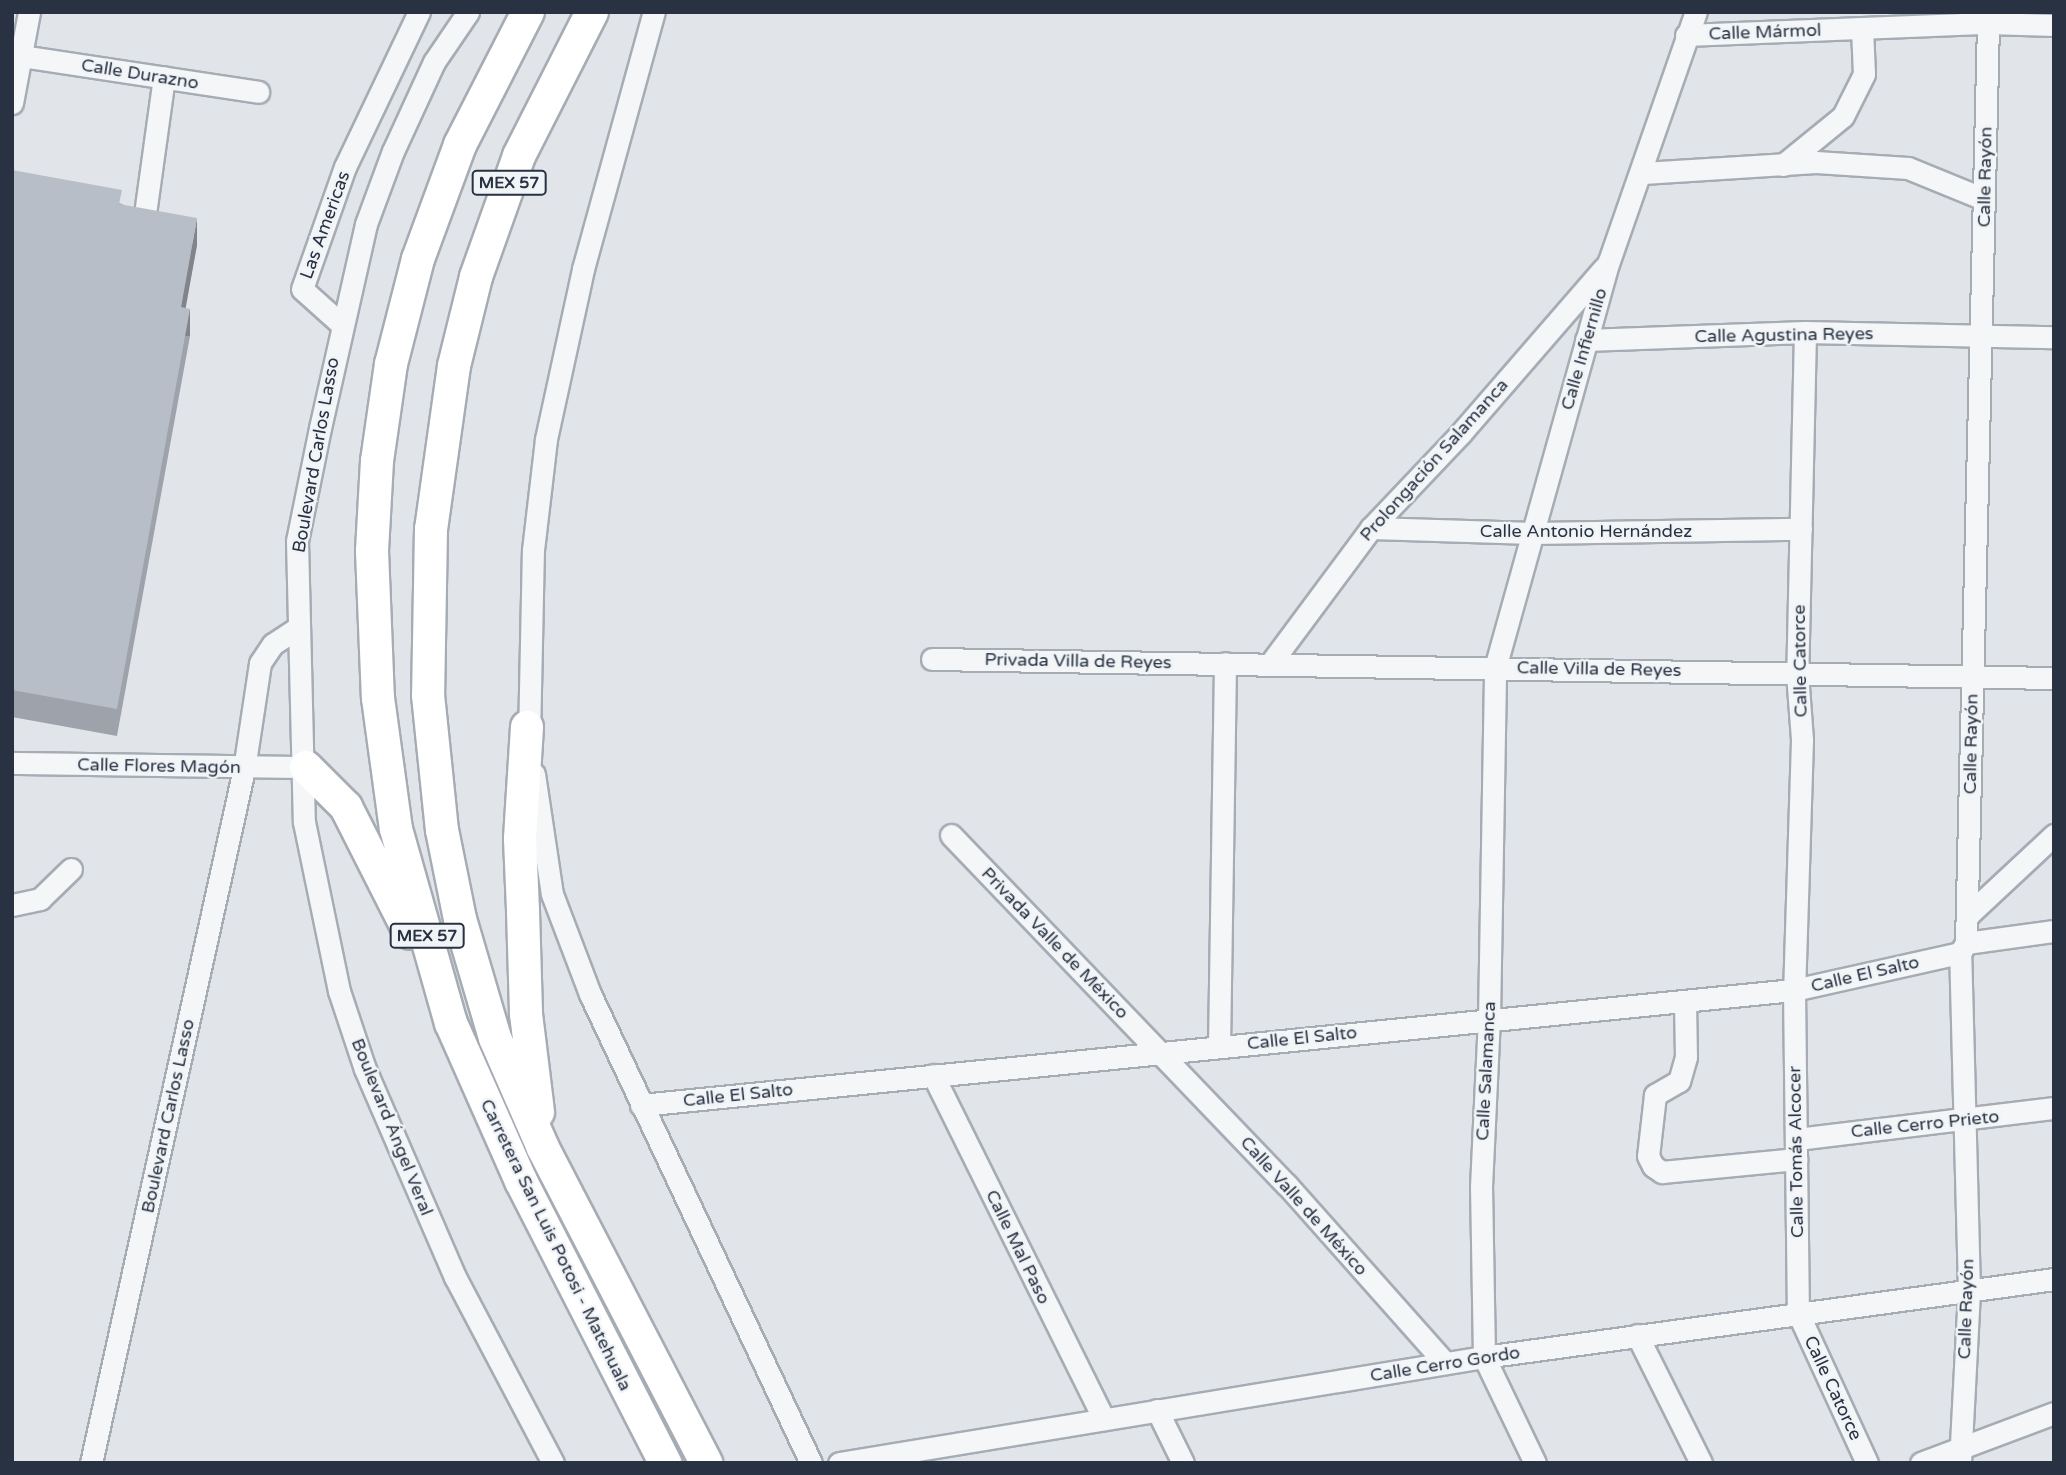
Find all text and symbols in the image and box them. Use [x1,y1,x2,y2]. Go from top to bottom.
street label: Calle Mármol [1708,19,1822,45]
street label: Calle Durazno [80,54,200,94]
street label: Calle Rayón [1973,126,1997,228]
street label: Las Americas [295,168,355,282]
road number: MEX 57 [470,170,548,196]
street label: Calle Infiernillo [1556,285,1612,413]
street label: Calle Agustina Reyes [1694,323,1874,347]
street label: Boulevard Carlos Lasso [288,356,344,554]
street label: Prolongación Salamanca [1355,374,1513,546]
street label: Calle Antonio Hernández [1480,520,1692,542]
street label: Calle Catorce [1788,604,1812,718]
street label: Privada Villa de Reyes [984,649,1172,673]
street label: Calle Villa de Reyes [1517,657,1681,681]
street label: Calle Rayón [1959,693,1983,795]
street label: Calle Flores Magón [77,754,241,778]
street label: Privada Valle de México [977,863,1133,1023]
road number: MEX 57 [388,924,466,948]
street label: Calle El Salto [1809,951,1921,997]
street label: Calle Salamanca [1472,1001,1500,1141]
street label: Boulevard Carlos Lasso [137,1017,199,1215]
street label: Calle El Salto [1246,1021,1358,1055]
street label: Boulevard Ángel Veral [347,1035,437,1219]
street label: Calle Tomás Alcocer [1784,1066,1808,1238]
street label: Calle El Salto [682,1078,794,1112]
street label: Carretera San Luis Potosi - Matehuala [476,1096,636,1394]
street label: Calle Cerro Prieto [1850,1105,2000,1143]
street label: Calle Valle de México [1236,1132,1372,1280]
street label: Calle Mal Paso [981,1186,1055,1308]
street label: Calle Rayón [1953,1258,1979,1360]
street label: Calle Catorce [1799,1332,1867,1444]
street label: Calle Cerro Gordo [1368,1341,1522,1387]

